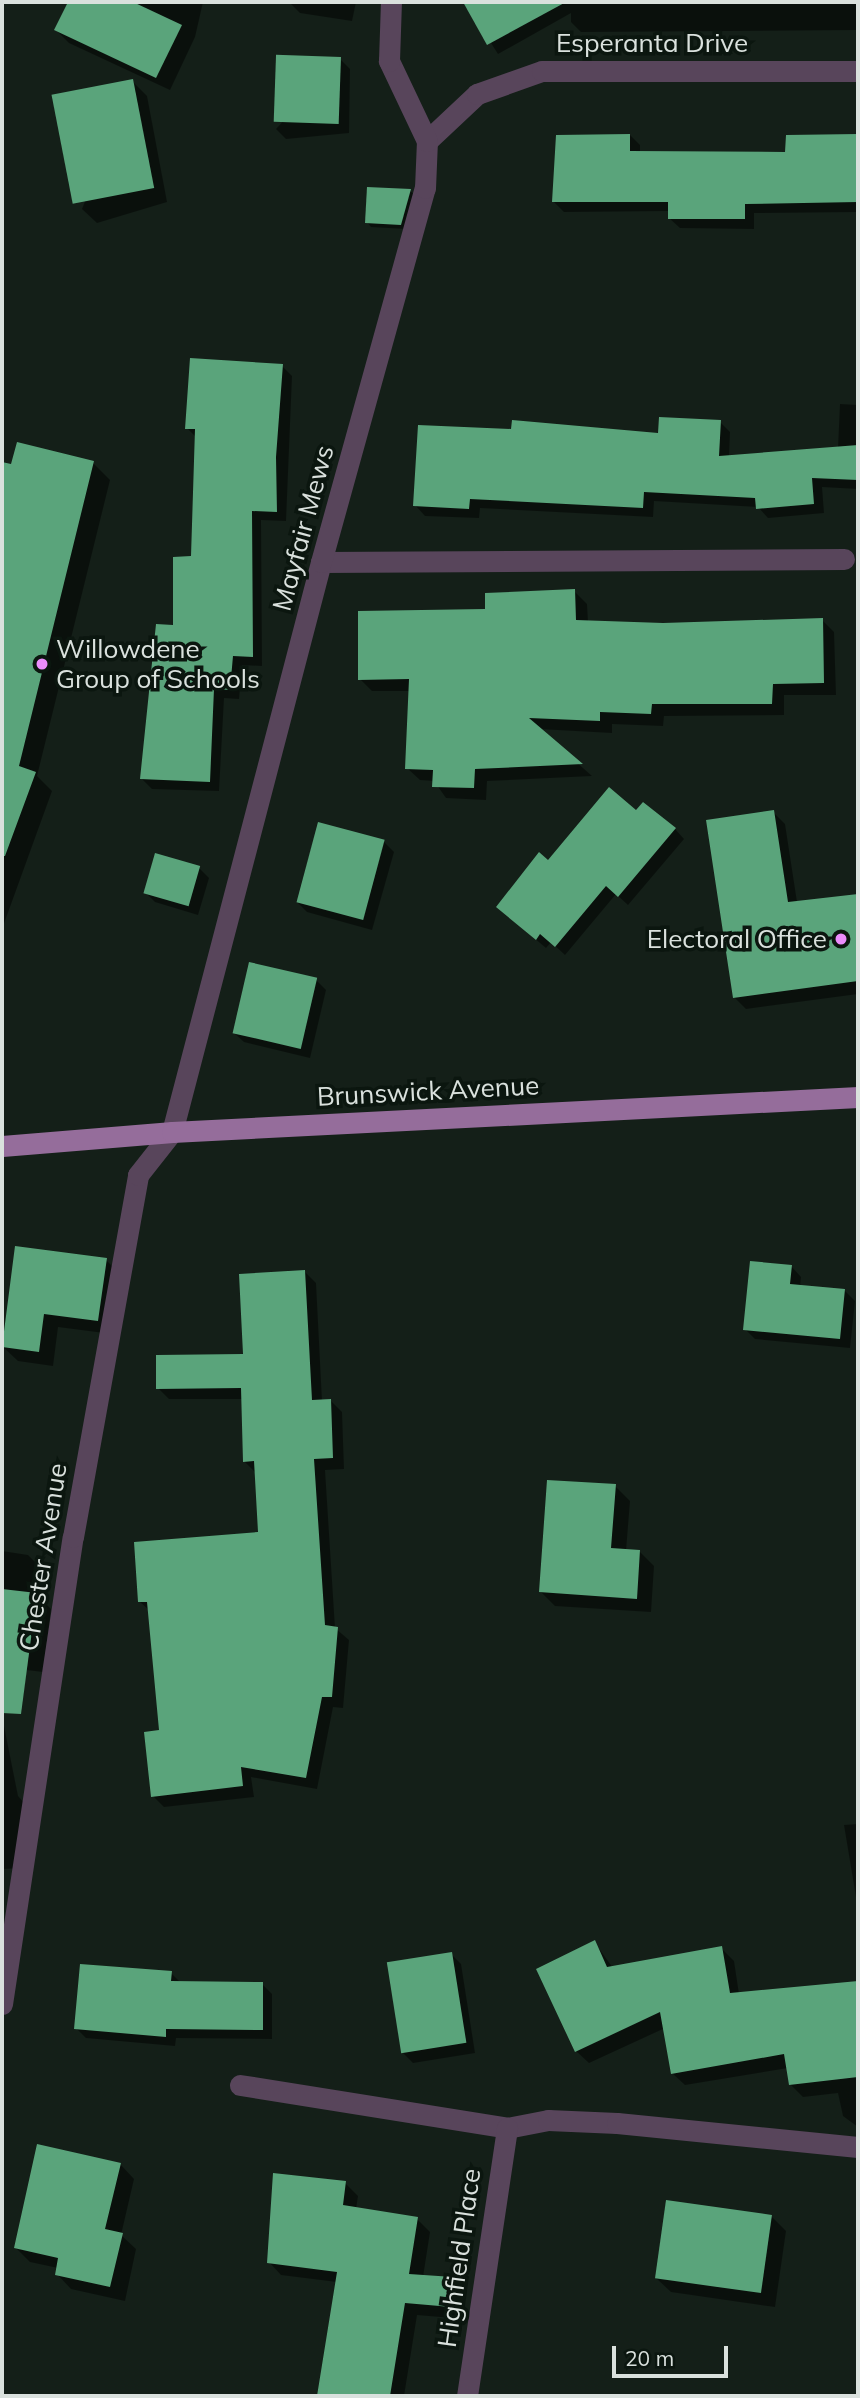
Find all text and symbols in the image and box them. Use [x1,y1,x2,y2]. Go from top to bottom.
street label: Esperanta Drive [556,27,748,59]
street label: Mayfair Mews [266,442,340,614]
place label: Willowdene Group of Schools [56,633,260,694]
marker: Willowdene Group of Schools [34,656,50,672]
place label: Electoral Office [647,923,827,955]
marker: Electoral Office [833,931,849,947]
street label: Brunswick Avenue [316,1070,540,1112]
street label: Chester Avenue [13,1461,73,1653]
street label: Highfield Place [431,2167,487,2349]
scale bar [615,2332,730,2376]
text: 20 m [625,2345,674,2371]

